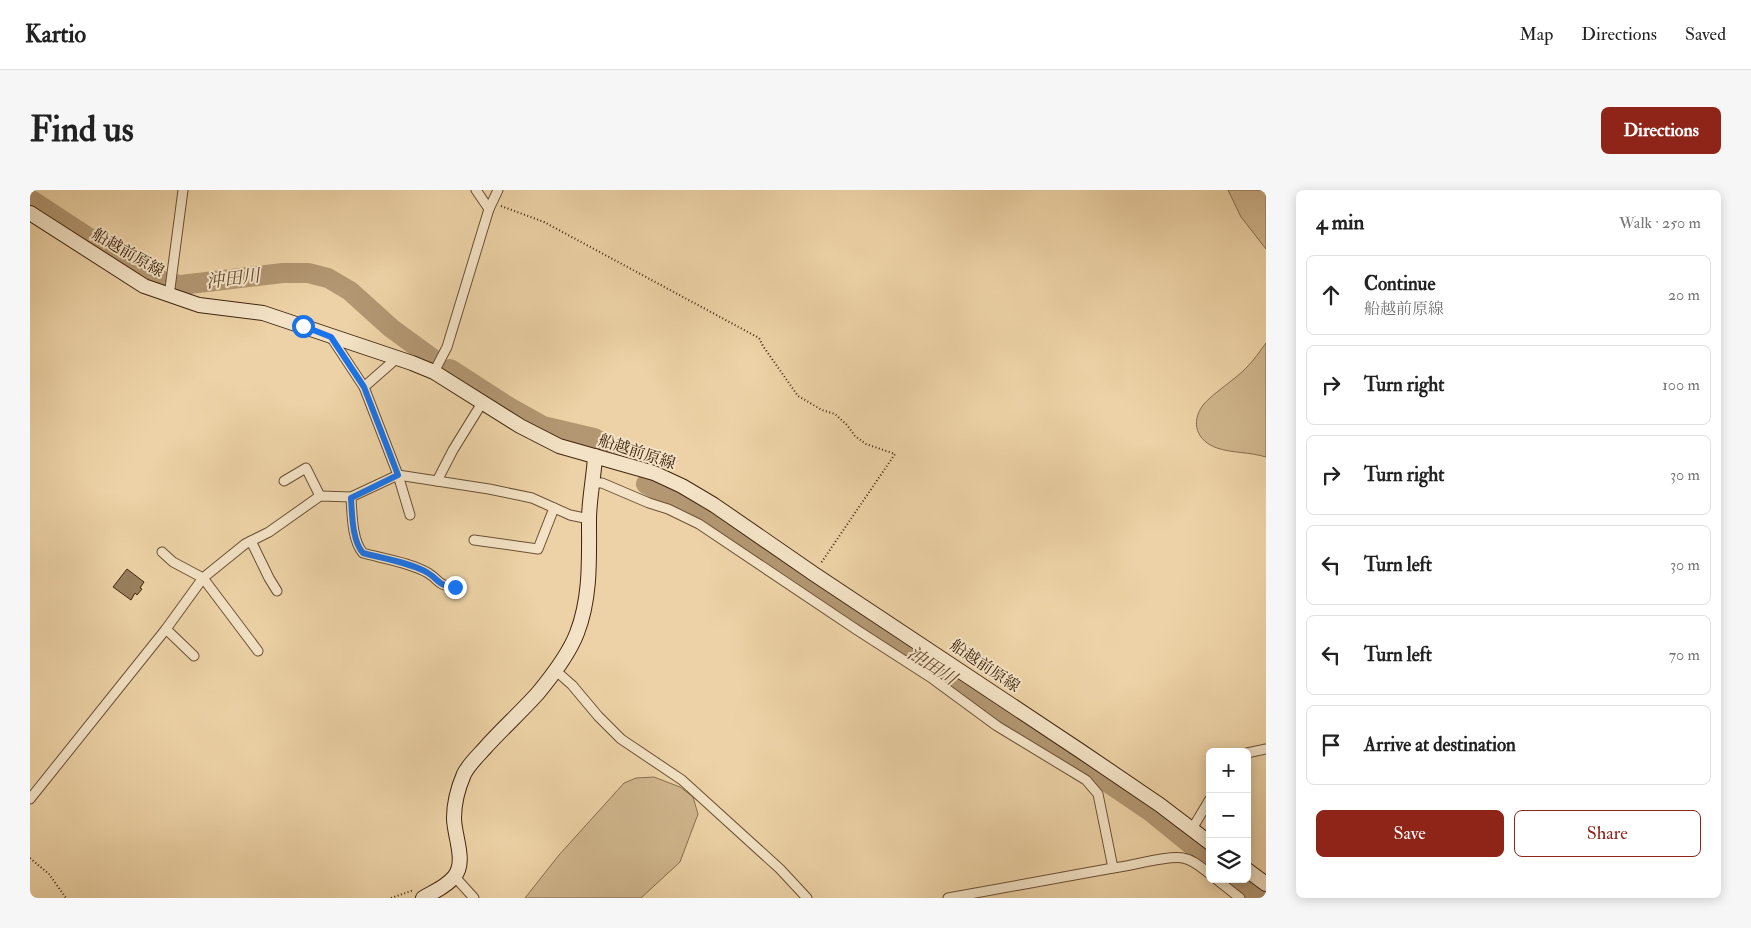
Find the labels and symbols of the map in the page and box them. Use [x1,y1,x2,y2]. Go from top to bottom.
street label: 船越前原線 [88,224,168,282]
water label: 沖田川 [205,264,263,294]
route start [292,315,315,338]
street label: 船越前原線 [596,430,678,474]
route end [444,576,467,599]
street label: 船越前原線 [946,635,1024,697]
water label: 沖田川 [903,642,963,691]

